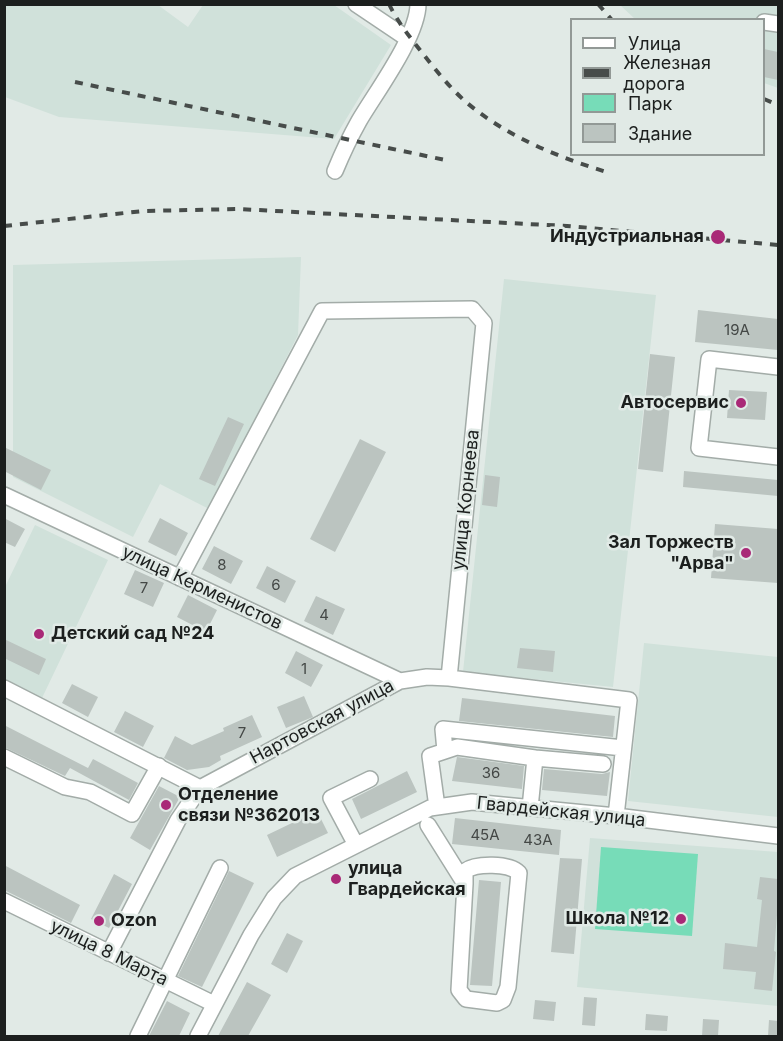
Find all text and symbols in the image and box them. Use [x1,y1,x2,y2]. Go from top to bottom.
legend [570,18,765,156]
text: Улица [628,33,681,54]
text: Железная дорога [623,52,711,94]
text: Парк [628,93,672,114]
text: Здание [628,123,692,144]
place label: Индустриальная [550,226,704,248]
marker: Индустриальная [709,228,727,246]
house number: 19А [724,321,750,339]
place label: Автосервис [621,392,729,414]
marker: Автосервис [734,396,748,410]
street label: улица Корнеева [448,429,484,571]
place label: Зал Торжеств "Арва" [608,532,734,574]
street label: улица Керменистов [119,541,285,635]
marker: Зал Торжеств "Арва" [739,546,753,560]
house number: 8 [217,556,227,574]
house number: 6 [271,576,281,594]
house number: 7 [140,579,148,597]
house number: 4 [319,606,329,624]
place label: Детский сад №24 [51,623,214,645]
marker: Детский сад №24 [32,627,46,641]
house number: 1 [301,660,307,678]
street label: Нартовская улица [246,675,398,769]
house number: 7 [238,724,246,742]
house number: 36 [482,764,500,782]
place label: Отделение связи №362013 [178,784,320,826]
street label: Гвардейская улица [476,792,646,832]
marker: Отделение связи №362013 [159,798,173,812]
house number: 45А [470,826,500,844]
house number: 43А [523,831,553,849]
place label: улица Гвардейская [348,858,466,900]
marker: улица Гвардейская [329,872,343,886]
place label: Школа №12 [566,908,669,930]
place label: Ozon [111,910,157,932]
marker: Школа №12 [674,912,688,926]
marker: Ozon [92,914,106,928]
street label: улица 8 Марта [47,915,171,991]

